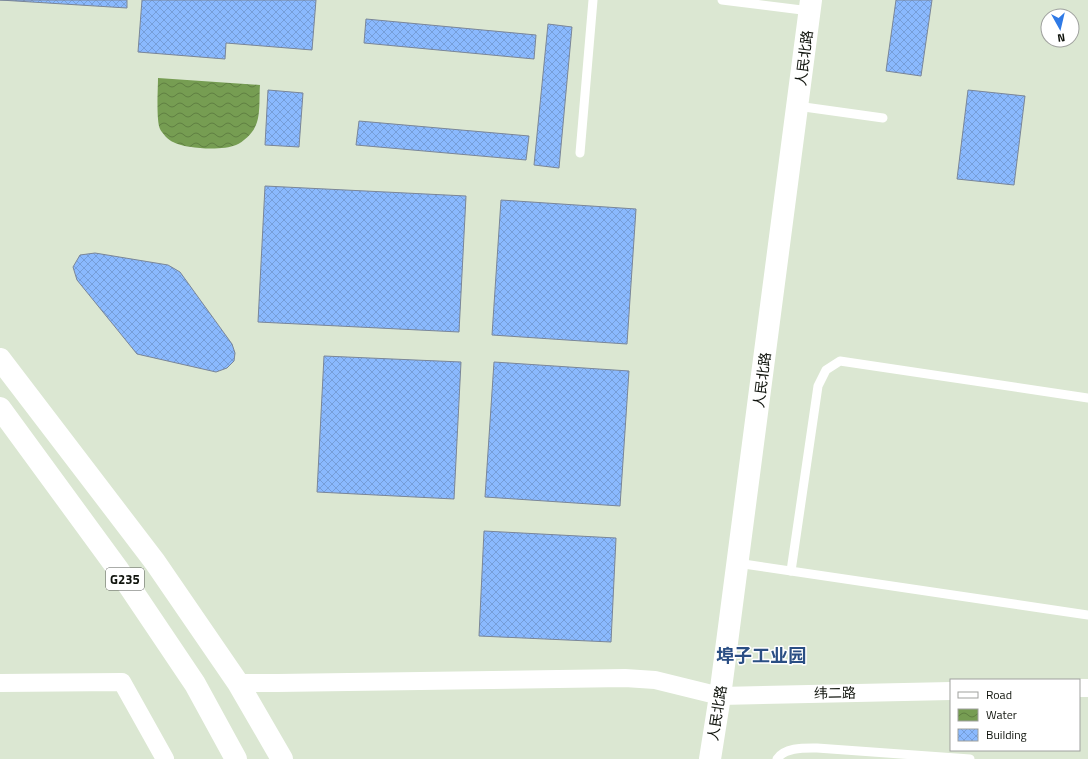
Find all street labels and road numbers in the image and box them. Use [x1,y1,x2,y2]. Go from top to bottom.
street label: 人民北路 [790,29,817,87]
street label: 人民北路 [748,351,775,409]
road number: G235 [106,568,144,590]
street label: 纬二路 [814,682,856,703]
street label: 人民北路 [702,684,731,742]

